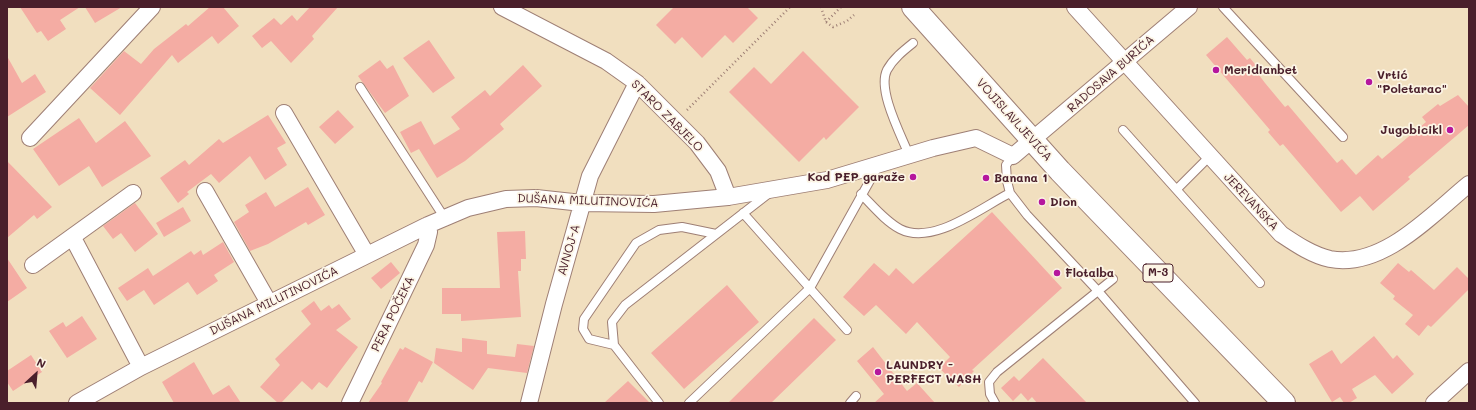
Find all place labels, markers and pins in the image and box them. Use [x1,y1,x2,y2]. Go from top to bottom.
place label: Meridianbet [1224,63,1297,77]
marker: Meridianbet [1211,65,1221,75]
place label: Vrtić "Poletarac" [1377,68,1447,96]
marker: Vrtić "Poletarac" [1364,77,1374,87]
place label: Jugobicikl [1380,123,1442,137]
marker: Jugobicikl [1445,125,1455,135]
place label: Kod PEP garaže [807,170,905,184]
place label: Banana 1 [994,171,1048,185]
marker: Kod PEP garaže [908,172,918,182]
marker: Banana 1 [981,173,991,183]
place label: Dion [1050,195,1077,209]
marker: Dion [1037,197,1047,207]
place label: Flotalba [1065,266,1114,280]
marker: Flotalba [1052,268,1062,278]
place label: LAUNDRY - PERFECT WASH [886,358,982,386]
marker: LAUNDRY - PERFECT WASH [873,367,883,377]

